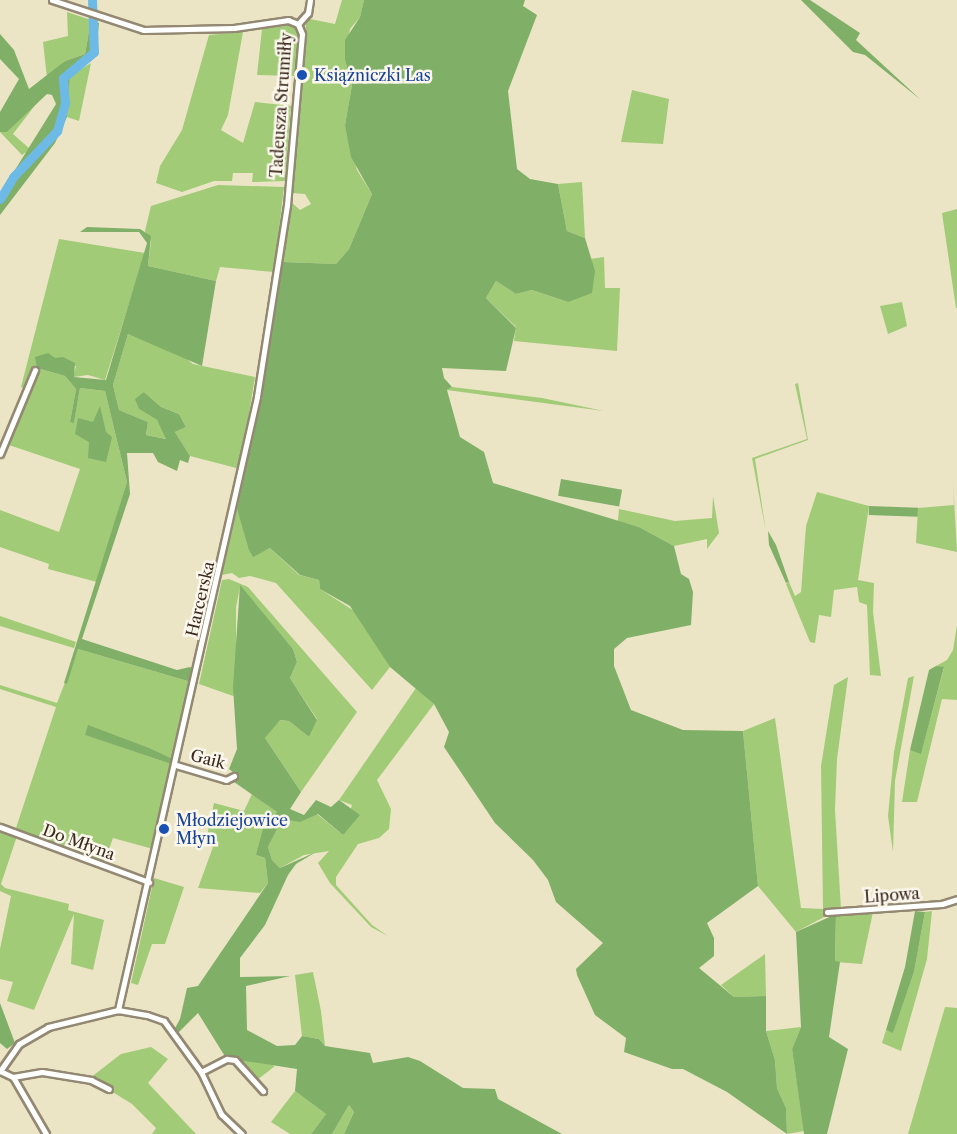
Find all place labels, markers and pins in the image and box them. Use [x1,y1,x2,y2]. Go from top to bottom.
place label: Książniczki Las [314,65,431,85]
marker: Książniczki Las [295,68,309,82]
place label: Młodziejowice Młyn [176,810,288,848]
marker: Młodziejowice Młyn [157,822,171,836]

